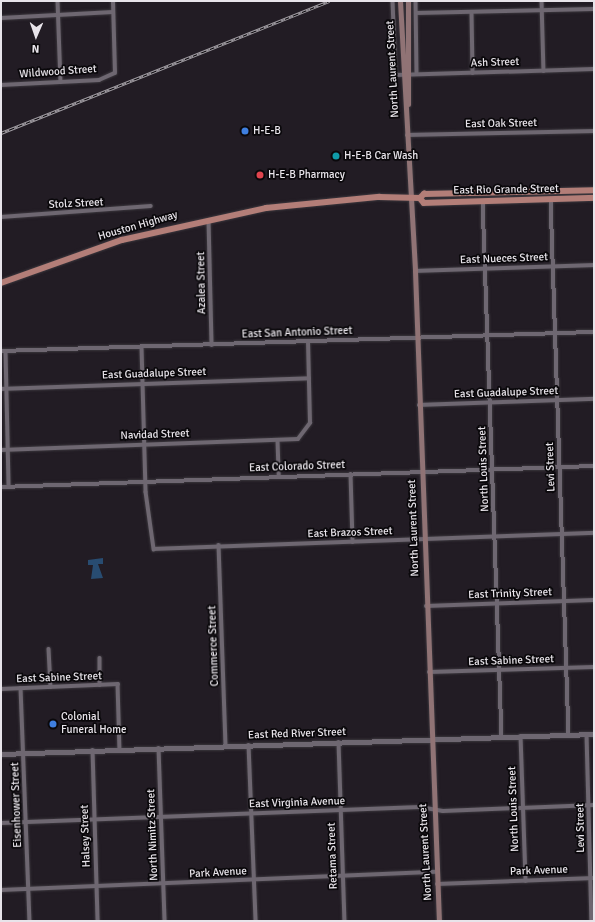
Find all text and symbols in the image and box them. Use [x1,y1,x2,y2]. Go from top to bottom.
north arrow [16,16,56,56]
street label: North Laurent Street [384,20,402,118]
text: N [32,42,40,55]
street label: Ash Street [470,56,520,70]
street label: Wildwood Street [19,63,97,81]
street label: East Oak Street [465,117,537,131]
place label: H-E-B [253,124,281,138]
marker: H-E-B [240,126,250,136]
place label: H-E-B Car Wash [344,149,418,163]
marker: H-E-B Car Wash [331,151,341,161]
place label: H-E-B Pharmacy [268,168,345,182]
marker: H-E-B Pharmacy [255,170,265,180]
street label: East Rio Grande Street [453,182,559,198]
street label: Stolz Street [48,196,104,212]
street label: Houston Highway [97,208,179,244]
street label: East Nueces Street [460,251,548,267]
street label: Azalea Street [195,252,209,314]
street label: East San Antonio Street [241,324,353,342]
street label: East Guadalupe Street [102,366,206,382]
street label: East Guadalupe Street [454,385,558,401]
street label: North Louis Street [476,426,492,512]
street label: Navidad Street [120,427,190,443]
street label: Levi Street [544,442,558,492]
street label: East Colorado Street [249,459,345,475]
street label: North Laurent Street [406,479,422,577]
street label: East Brazos Street [307,525,393,541]
street label: East Trinity Street [468,586,552,602]
street label: Commerce Street [206,605,222,687]
street label: East Sabine Street [468,653,554,669]
street label: East Sabine Street [16,670,102,686]
place label: Colonial Funeral Home [61,711,127,737]
marker: Colonial Funeral Home [48,719,58,729]
street label: East Red River Street [248,726,346,742]
street label: Eisenhower Street [9,762,25,848]
street label: North Louis Street [506,766,522,852]
street label: North Nimitz Street [145,789,161,881]
street label: East Virginia Avenue [249,795,345,811]
street label: North Laurent Street [417,803,435,901]
street label: Levi Street [574,803,588,853]
street label: Halsey Street [78,804,94,868]
street label: Retama Street [325,822,341,890]
street label: Park Avenue [510,863,568,879]
street label: Park Avenue [189,865,247,881]

